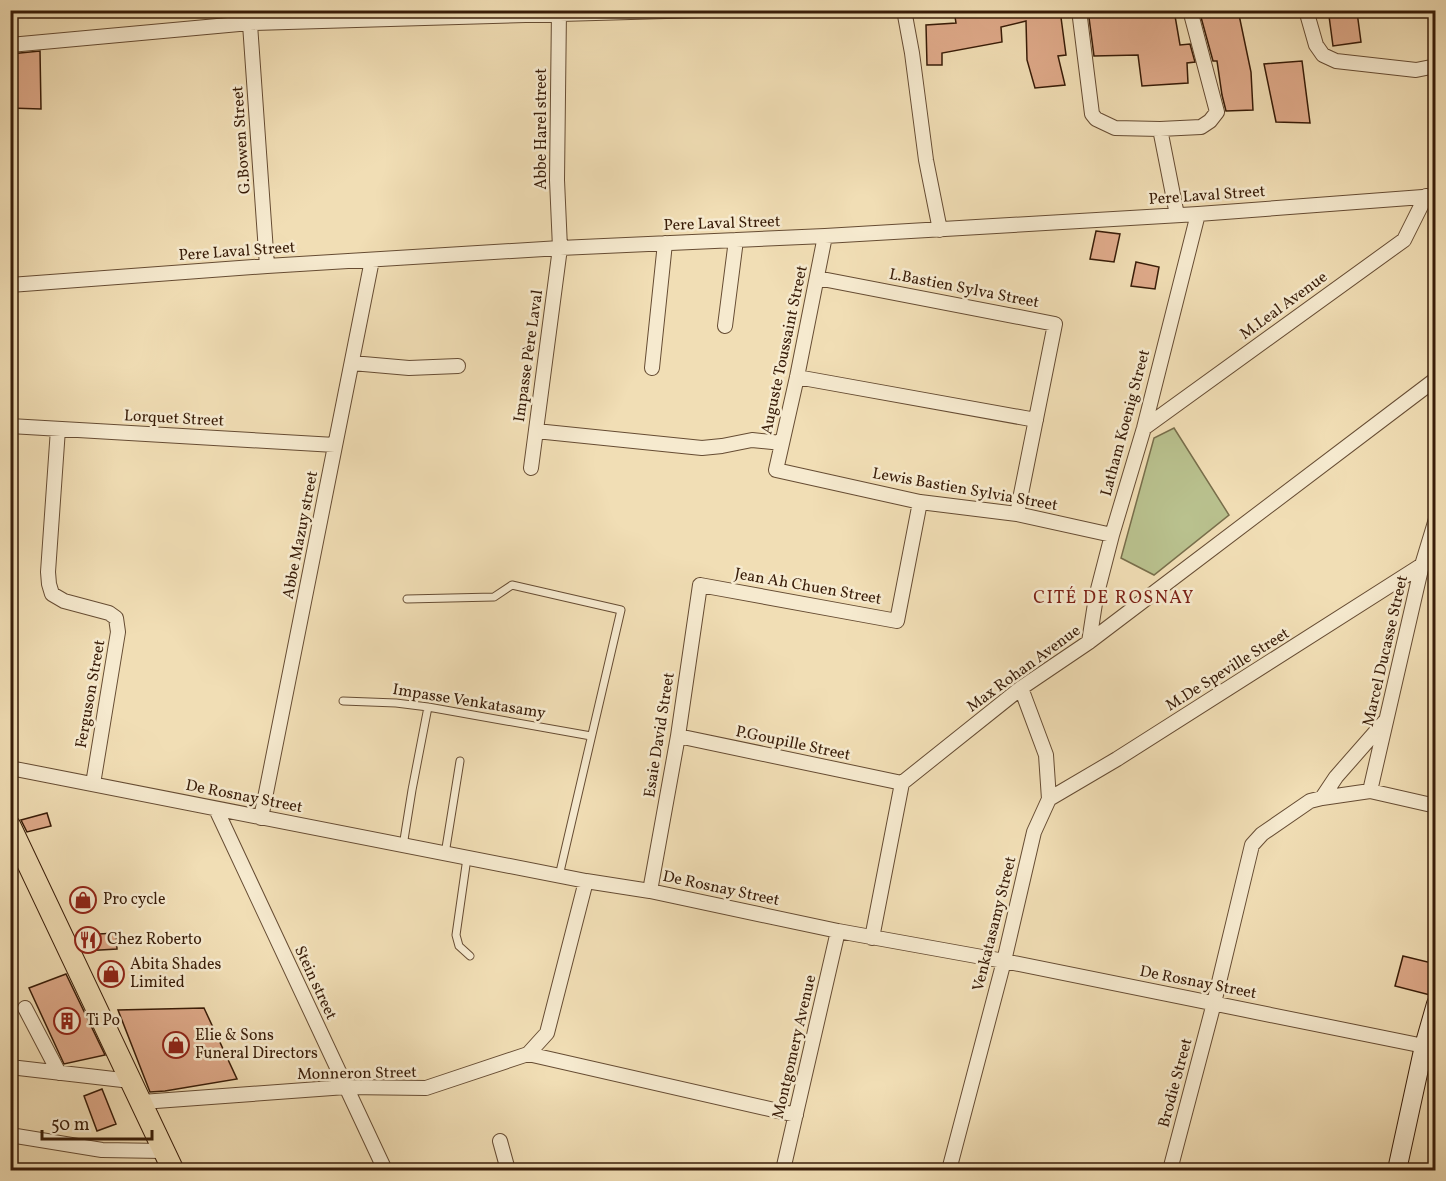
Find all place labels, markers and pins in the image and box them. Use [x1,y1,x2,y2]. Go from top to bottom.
shop icon: Pro cycle [68,885,98,915]
place label: Pro cycle [103,889,165,911]
restaurant icon: Chez Roberto [73,925,103,955]
place label: Chez Roberto [107,929,202,951]
place label: Abita Shades Limited [130,954,222,994]
shop icon: Abita Shades Limited [96,959,126,989]
building icon: Ti Po [52,1006,82,1036]
place label: Ti Po [86,1010,120,1032]
place label: Elie & Sons Funeral Directors [195,1025,318,1065]
shop icon: Elie & Sons Funeral Directors [161,1030,191,1060]

